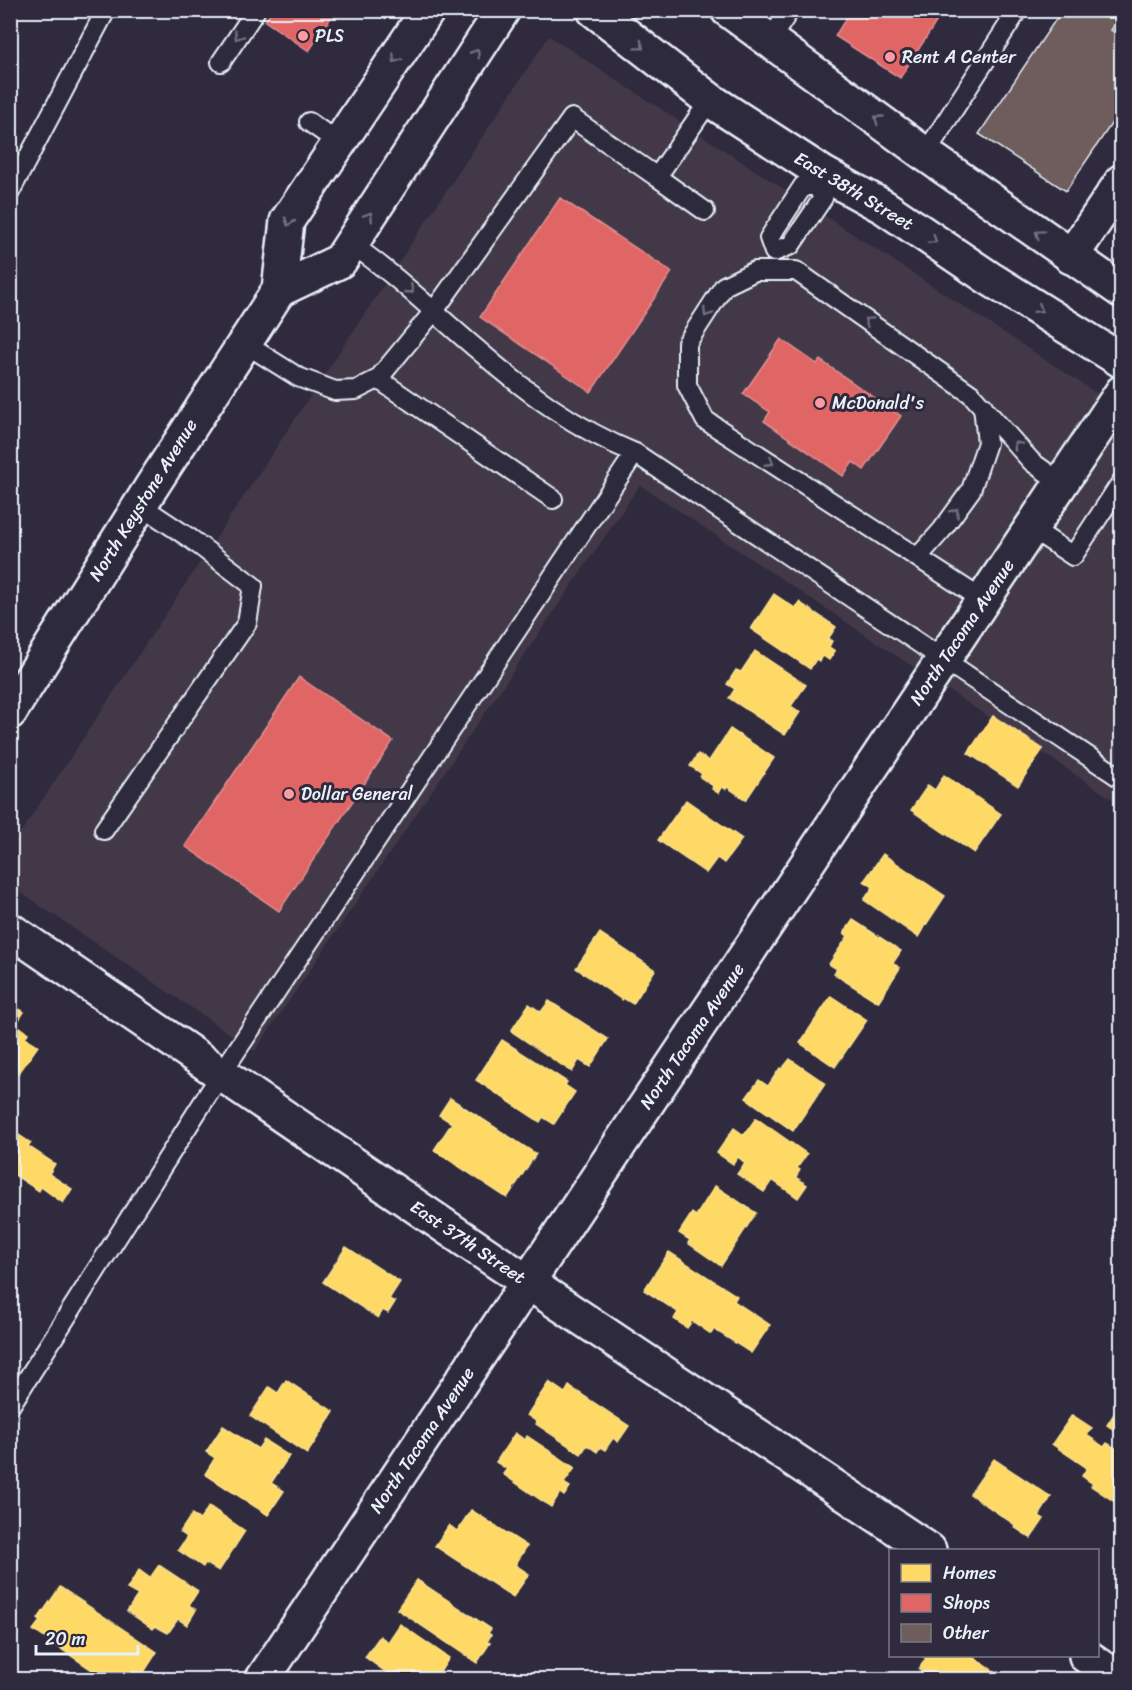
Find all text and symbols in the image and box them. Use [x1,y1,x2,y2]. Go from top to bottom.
place label: PLS [315,20,344,52]
marker: PLS [296,29,310,43]
one-way arrow [235,30,246,41]
one-way arrow [633,39,644,50]
place label: Rent A Center [902,41,1017,73]
one-way arrow [469,48,480,59]
marker: Rent A Center [883,50,897,64]
one-way arrow [392,53,403,64]
one-way arrow [874,115,885,126]
street label: East 38th Street [788,143,920,240]
one-way arrow [362,212,374,222]
one-way arrow [284,216,297,227]
one-way arrow [1034,230,1045,241]
one-way arrow [926,233,937,244]
one-way arrow [403,282,414,293]
one-way arrow [1033,302,1043,314]
one-way arrow [703,306,714,317]
one-way arrow [863,317,874,328]
place label: McDonald's [832,387,925,419]
marker: McDonald's [813,396,827,410]
street label: North Keystone Avenue [80,412,206,588]
one-way arrow [1013,441,1024,452]
one-way arrow [763,455,774,466]
one-way arrow [948,508,959,519]
street label: North Tacoma Avenue [901,552,1023,712]
place label: Dollar General [301,778,414,810]
marker: Dollar General [282,787,296,801]
street label: North Tacoma Avenue [631,956,753,1116]
street label: East 37th Street [403,1191,533,1293]
street label: North Tacoma Avenue [361,1360,483,1520]
legend [889,1549,1099,1657]
text: Homes [943,1557,997,1589]
text: Shops [943,1587,990,1619]
text: Other [943,1617,990,1649]
scale bar [36,1618,138,1656]
text: 20 m [45,1623,85,1655]

